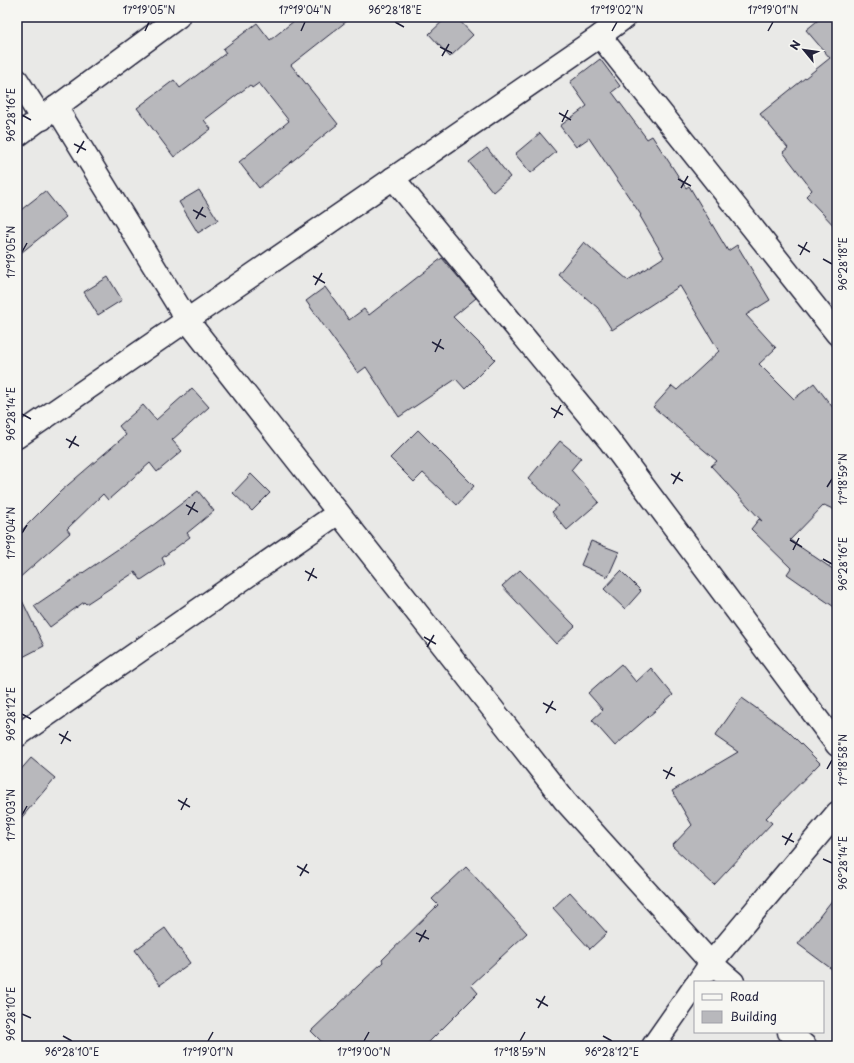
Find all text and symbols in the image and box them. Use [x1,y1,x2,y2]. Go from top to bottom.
text: 17°19'05"N [123,2,175,17]
text: 17°19'04"N [279,2,331,17]
text: 96°28'18"E [368,2,422,17]
text: 17°19'02"N [591,2,644,17]
text: 17°19'01"N [748,2,799,17]
north arrow [784,30,824,70]
text: N [785,37,805,53]
text: 96°28'16"E [3,88,18,142]
text: 17°19'05"N [3,226,18,278]
text: 96°28'18"E [835,237,850,291]
text: 96°28'14"E [3,387,18,441]
text: 17°18'59"N [835,453,850,505]
text: 17°19'04"N [3,507,18,559]
text: 96°28'16"E [835,537,850,591]
text: 96°28'12"E [3,687,18,741]
text: 17°18'58"N [835,734,850,786]
text: 17°19'03"N [3,789,18,841]
text: 96°28'14"E [835,836,850,890]
legend [694,981,824,1033]
text: 96°28'10"E [3,987,18,1041]
text: Road [730,987,759,1005]
text: Building [730,1007,777,1025]
text: 96°28'10"E [45,1044,99,1059]
text: 17°19'01"N [183,1044,234,1059]
text: 17°19'00"N [337,1044,391,1059]
text: 17°18'59"N [494,1044,546,1059]
text: 96°28'12"E [585,1044,639,1059]

